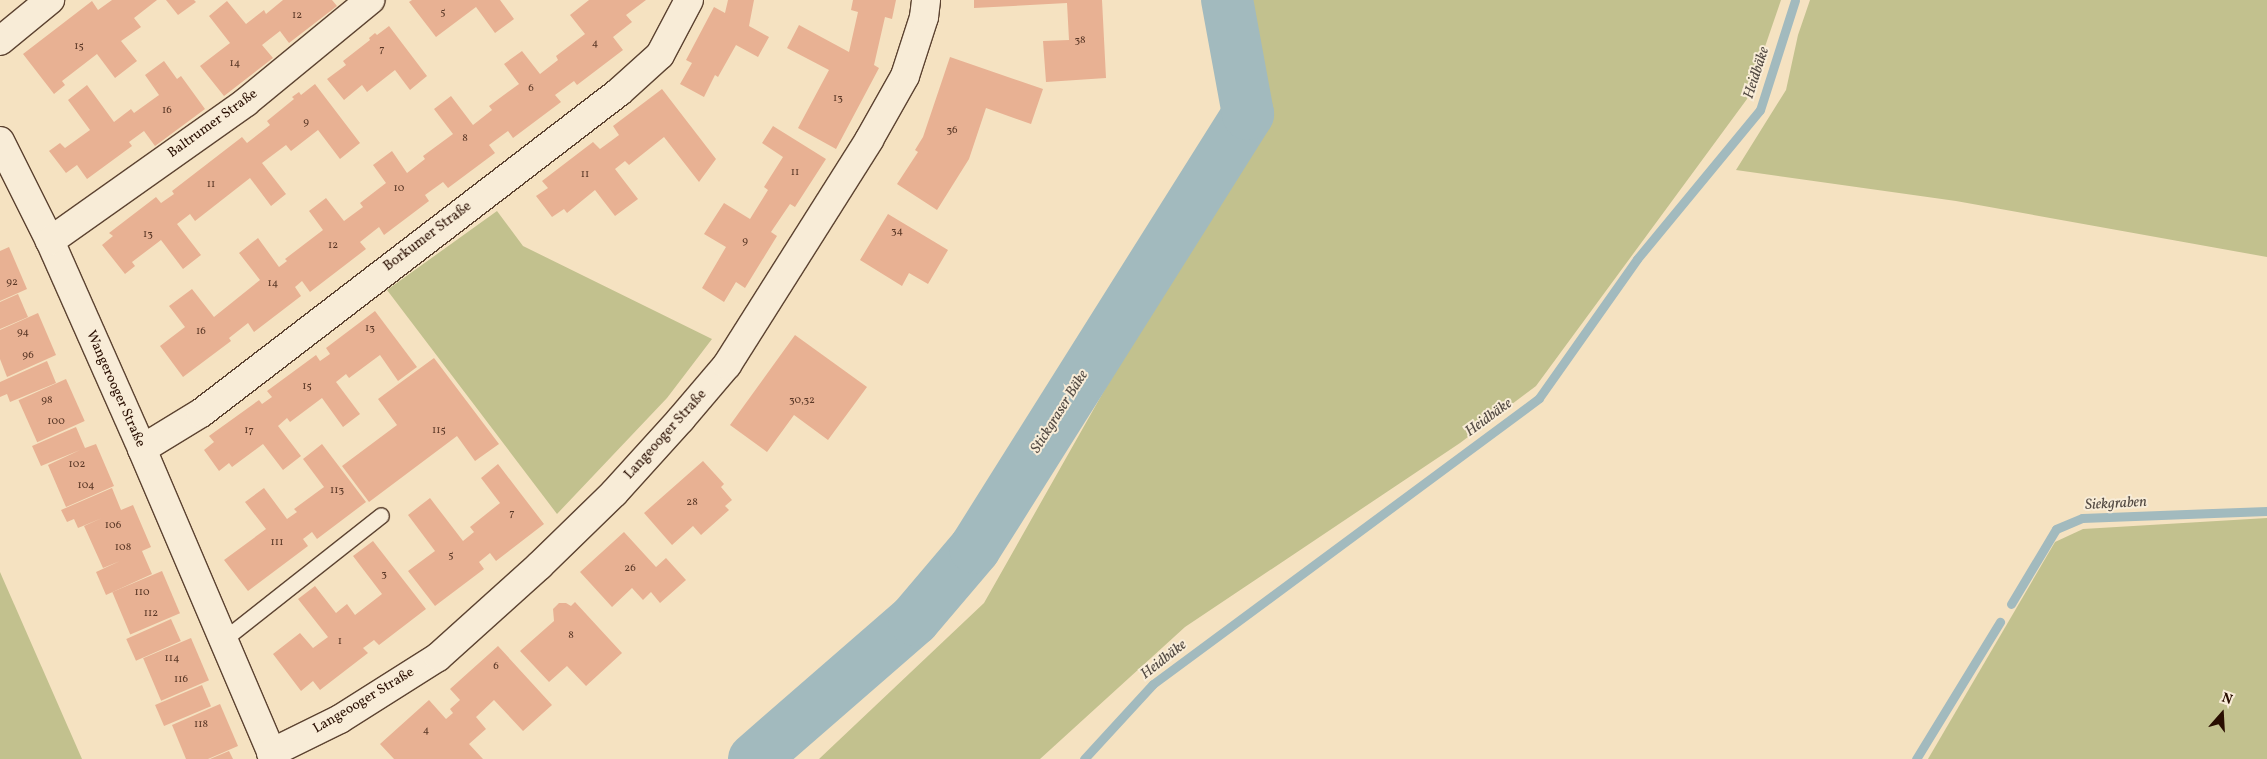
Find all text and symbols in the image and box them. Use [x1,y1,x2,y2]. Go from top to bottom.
house number: 5 [440,6,446,20]
house number: 12 [292,9,302,23]
house number: 38 [1074,34,1086,48]
house number: 4 [592,37,598,51]
house number: 15 [74,40,84,54]
house number: 7 [379,43,385,57]
water label: Heidbäke [1740,45,1774,101]
house number: 14 [230,57,240,71]
house number: 6 [528,82,534,96]
street label: Baltrumer Straße [165,86,261,162]
house number: 13 [833,92,843,106]
house number: 16 [162,104,172,118]
house number: 9 [303,116,309,130]
house number: 36 [946,124,958,138]
house number: 8 [462,132,468,146]
house number: 11 [791,166,799,180]
house number: 11 [581,168,589,182]
house number: 11 [207,178,215,192]
house number: 10 [394,182,404,196]
street label: Borkumer Straße [381,198,475,276]
house number: 34 [891,225,903,239]
house number: 13 [143,228,153,242]
house number: 9 [742,235,748,249]
house number: 12 [328,239,338,253]
house number: 92 [6,276,18,290]
house number: 14 [268,277,278,291]
house number: 13 [365,322,375,336]
house number: 16 [196,325,206,339]
house number: 94 [17,326,29,340]
street label: Wangerooger Straße [82,328,148,450]
house number: 96 [22,349,34,363]
water label: Stickgraser Bäke [1027,367,1093,457]
house number: 15 [302,380,312,394]
street label: Langeooger Straße [621,387,711,483]
house number: 98 [41,394,53,408]
house number: 30,32 [789,394,815,408]
water label: Heidbäke [1462,395,1516,441]
house number: 100 [47,415,65,429]
house number: 17 [244,424,254,438]
house number: 115 [432,424,446,438]
house number: 102 [69,458,85,472]
house number: 104 [77,479,95,493]
house number: 113 [330,484,344,498]
water label: Siekgraben [2085,493,2147,515]
house number: 28 [686,496,698,510]
house number: 7 [509,507,515,521]
house number: 106 [105,519,121,533]
house number: 111 [271,536,283,550]
house number: 108 [115,541,131,555]
house number: 5 [448,549,454,563]
house number: 26 [624,562,636,576]
house number: 3 [381,568,387,582]
house number: 110 [134,586,150,600]
house number: 112 [144,607,158,621]
house number: 8 [568,629,574,643]
house number: 1 [338,635,342,649]
water label: Heidbäke [1137,636,1191,684]
house number: 114 [164,652,180,666]
house number: 6 [493,660,499,674]
street label: Langeooger Straße [310,664,418,738]
house number: 116 [174,673,188,687]
north arrow [2197,689,2247,739]
text: N [2219,689,2235,710]
house number: 118 [194,718,208,732]
house number: 4 [423,724,429,738]

